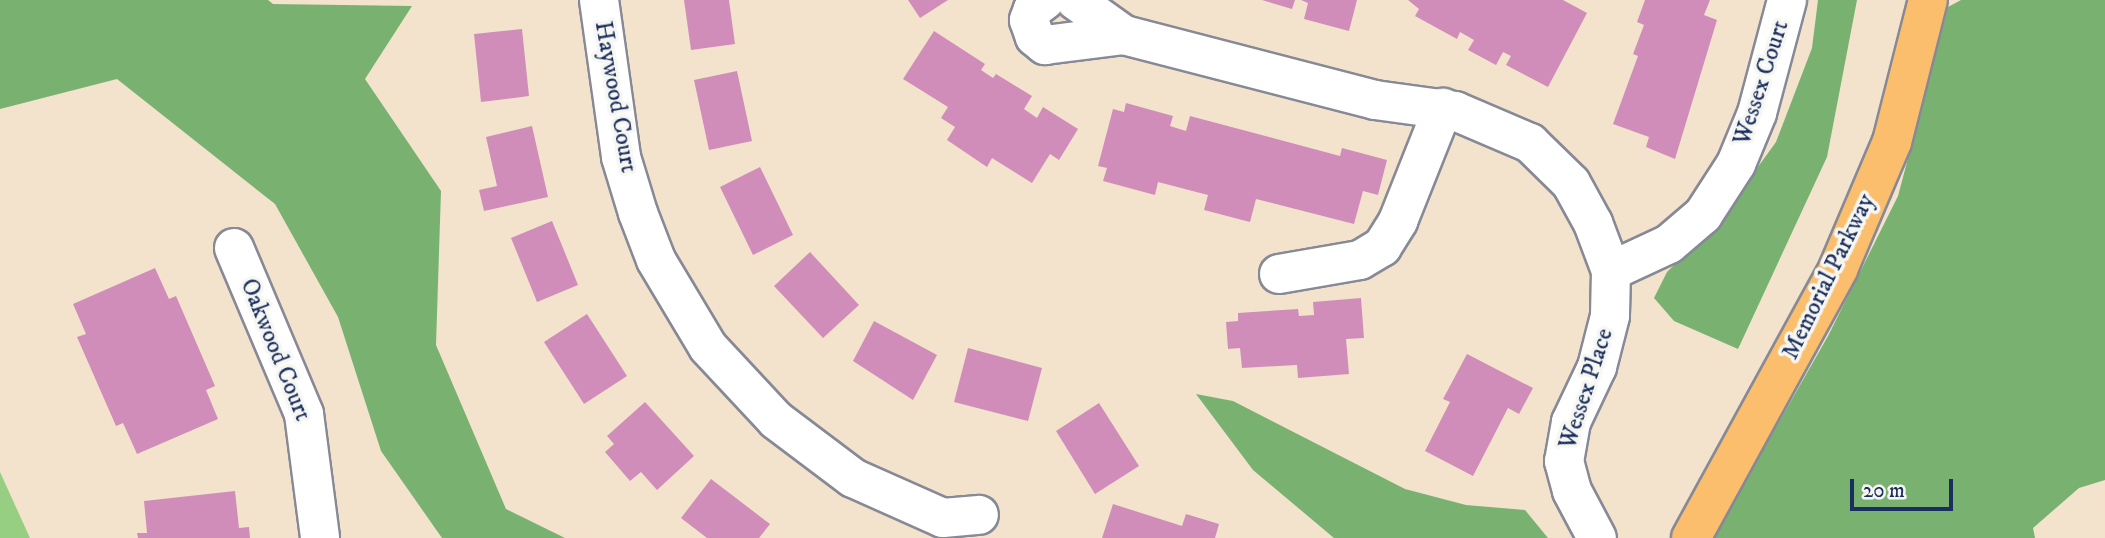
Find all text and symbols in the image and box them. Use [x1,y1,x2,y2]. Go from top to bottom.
street label: Wessex Court [1728,17,1796,149]
street label: Haywood Court [588,19,642,175]
street label: Memorial Parkway [1777,190,1881,364]
street label: Oakwood Court [233,275,317,425]
street label: Wessex Place [1554,325,1620,453]
scale bar [1853,464,1956,508]
text: 20 m [1863,478,1905,504]

